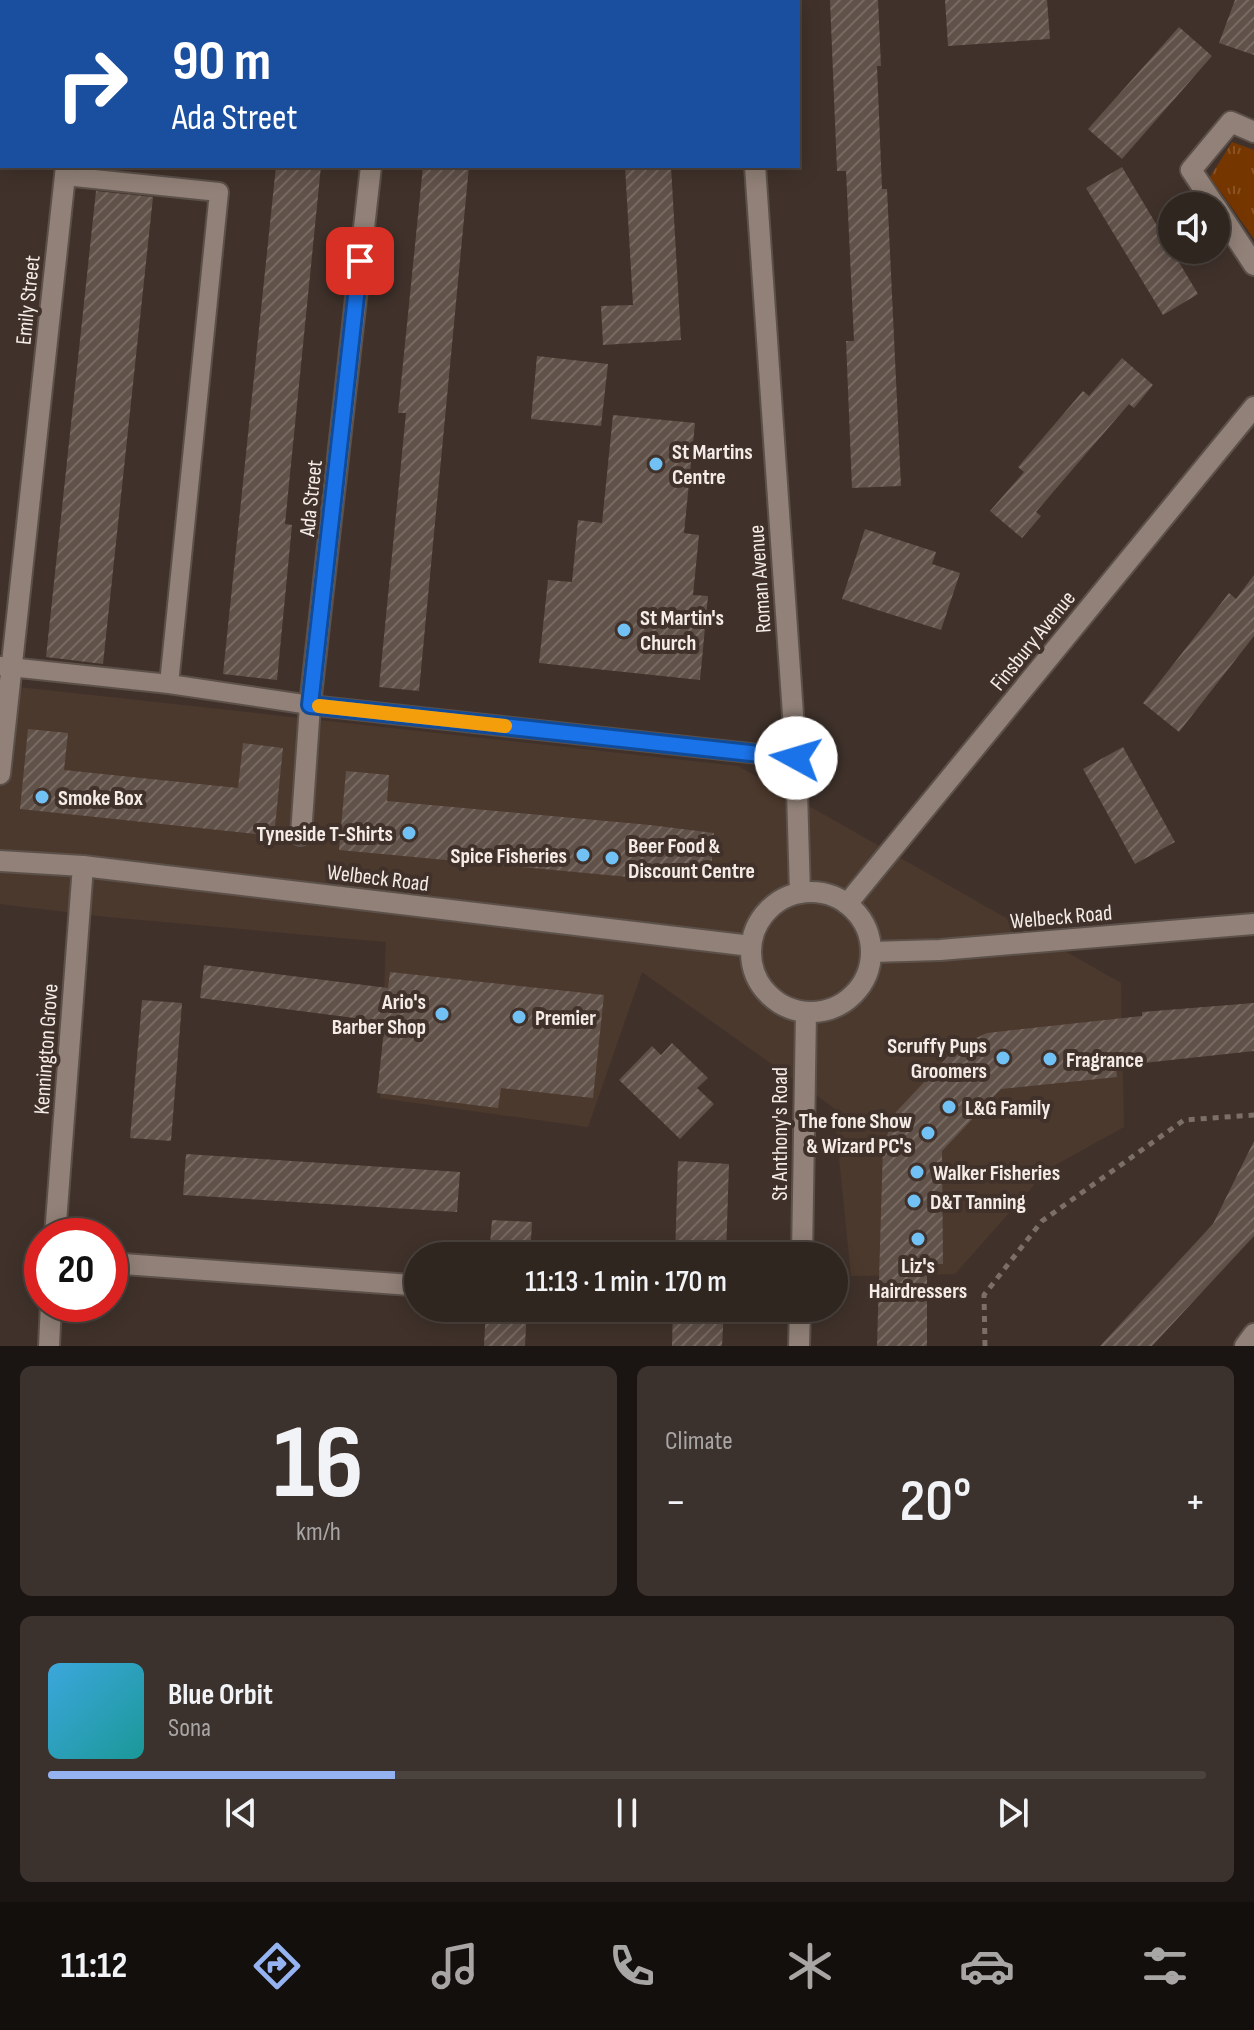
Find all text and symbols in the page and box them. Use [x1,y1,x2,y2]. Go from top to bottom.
text: 90 m [172,29,271,96]
icon: right [40,32,144,136]
text: Ada Street [172,97,297,140]
map controls [1158,192,1230,264]
button: sound [1158,192,1230,264]
pin [326,227,394,295]
icon: arrive [338,239,382,283]
street label: Emily Street [10,254,47,346]
place label: St Martins Centre [672,439,753,491]
marker: St Martins Centre [647,455,665,473]
street label: Ada Street [294,458,329,539]
street label: Roman Avenue [743,524,778,634]
street label: Finsbury Avenue [985,586,1082,696]
place label: St Martin's Church [640,605,724,657]
marker: St Martin's Church [615,621,633,639]
position arrow [754,716,838,800]
place label: Smoke Box [58,785,143,812]
marker: Smoke Box [33,788,51,806]
place label: Tyneside T-Shirts [257,821,393,848]
marker: Tyneside T-Shirts [400,824,418,842]
place label: Beer Food & Discount Centre [628,833,755,885]
place label: Spice Fisheries [451,843,567,870]
marker: Spice Fisheries [574,846,592,864]
marker: Beer Food & Discount Centre [603,849,621,867]
street label: Welbeck Road [325,859,430,898]
street label: Welbeck Road [1009,900,1113,935]
street label: Kennington Grove [28,983,65,1115]
place label: Ario's Barber Shop [332,989,426,1041]
marker: Ario's Barber Shop [433,1005,451,1023]
place label: Premier [535,1005,596,1032]
marker: Premier [510,1008,528,1026]
place label: Scruffy Pups Groomers [887,1033,987,1085]
place label: Fragrance [1066,1047,1144,1074]
marker: Scruffy Pups Groomers [994,1049,1012,1067]
marker: Fragrance [1041,1050,1059,1068]
street label: St Anthony's Road [767,1067,794,1201]
place label: L&G Family [965,1095,1050,1122]
marker: L&G Family [940,1098,958,1116]
place label: The fone Show & Wizard PC's [799,1108,912,1160]
marker: The fone Show & Wizard PC's [919,1124,937,1142]
place label: Walker Fisheries [933,1160,1060,1187]
marker: Walker Fisheries [908,1163,926,1181]
place label: D&T Tanning [930,1189,1026,1216]
marker: D&T Tanning [905,1192,923,1210]
speed limit sign: 20 [24,1218,128,1322]
marker: Liz's Hairdressers [909,1230,927,1248]
place label: Liz's Hairdressers [869,1253,967,1305]
text: 11:13 · 1 min · 170 m [525,1264,727,1300]
text: 16 [274,1402,363,1527]
text: Climate [665,1426,733,1457]
text: 20° [900,1466,971,1538]
text: − [665,1476,687,1529]
text: + [1184,1476,1206,1529]
text: km/h [296,1517,341,1548]
text: Blue Orbit [168,1677,273,1713]
text: Sona [168,1713,211,1744]
icon: previous [219,1791,263,1835]
icon: pause [605,1791,649,1835]
icon: next [991,1791,1035,1835]
icon: directions [249,1938,305,1994]
icon: music [427,1938,483,1994]
icon: phone [604,1938,660,1994]
icon: climate [782,1938,838,1994]
icon: car [959,1938,1015,1994]
icon: filters [1137,1938,1193,1994]
text: 11:12 [61,1945,127,1988]

